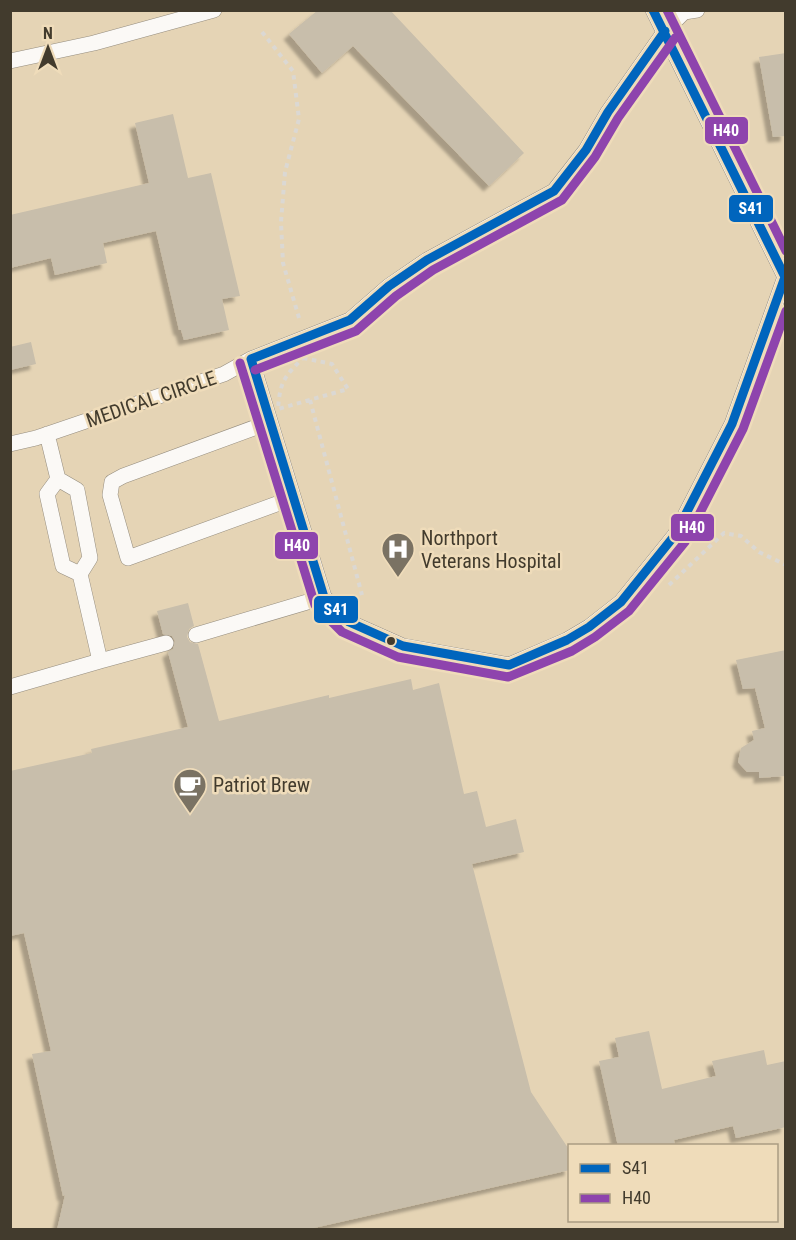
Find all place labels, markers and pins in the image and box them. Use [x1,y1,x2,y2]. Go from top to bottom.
place label: Northport Veterans Hospital [421,526,561,573]
hospital icon: Northport Veterans Hospital [380,531,416,578]
unlabelled marker [385,635,397,647]
cafe icon: Patriot Brew [172,767,208,814]
place label: Patriot Brew [213,773,310,797]

